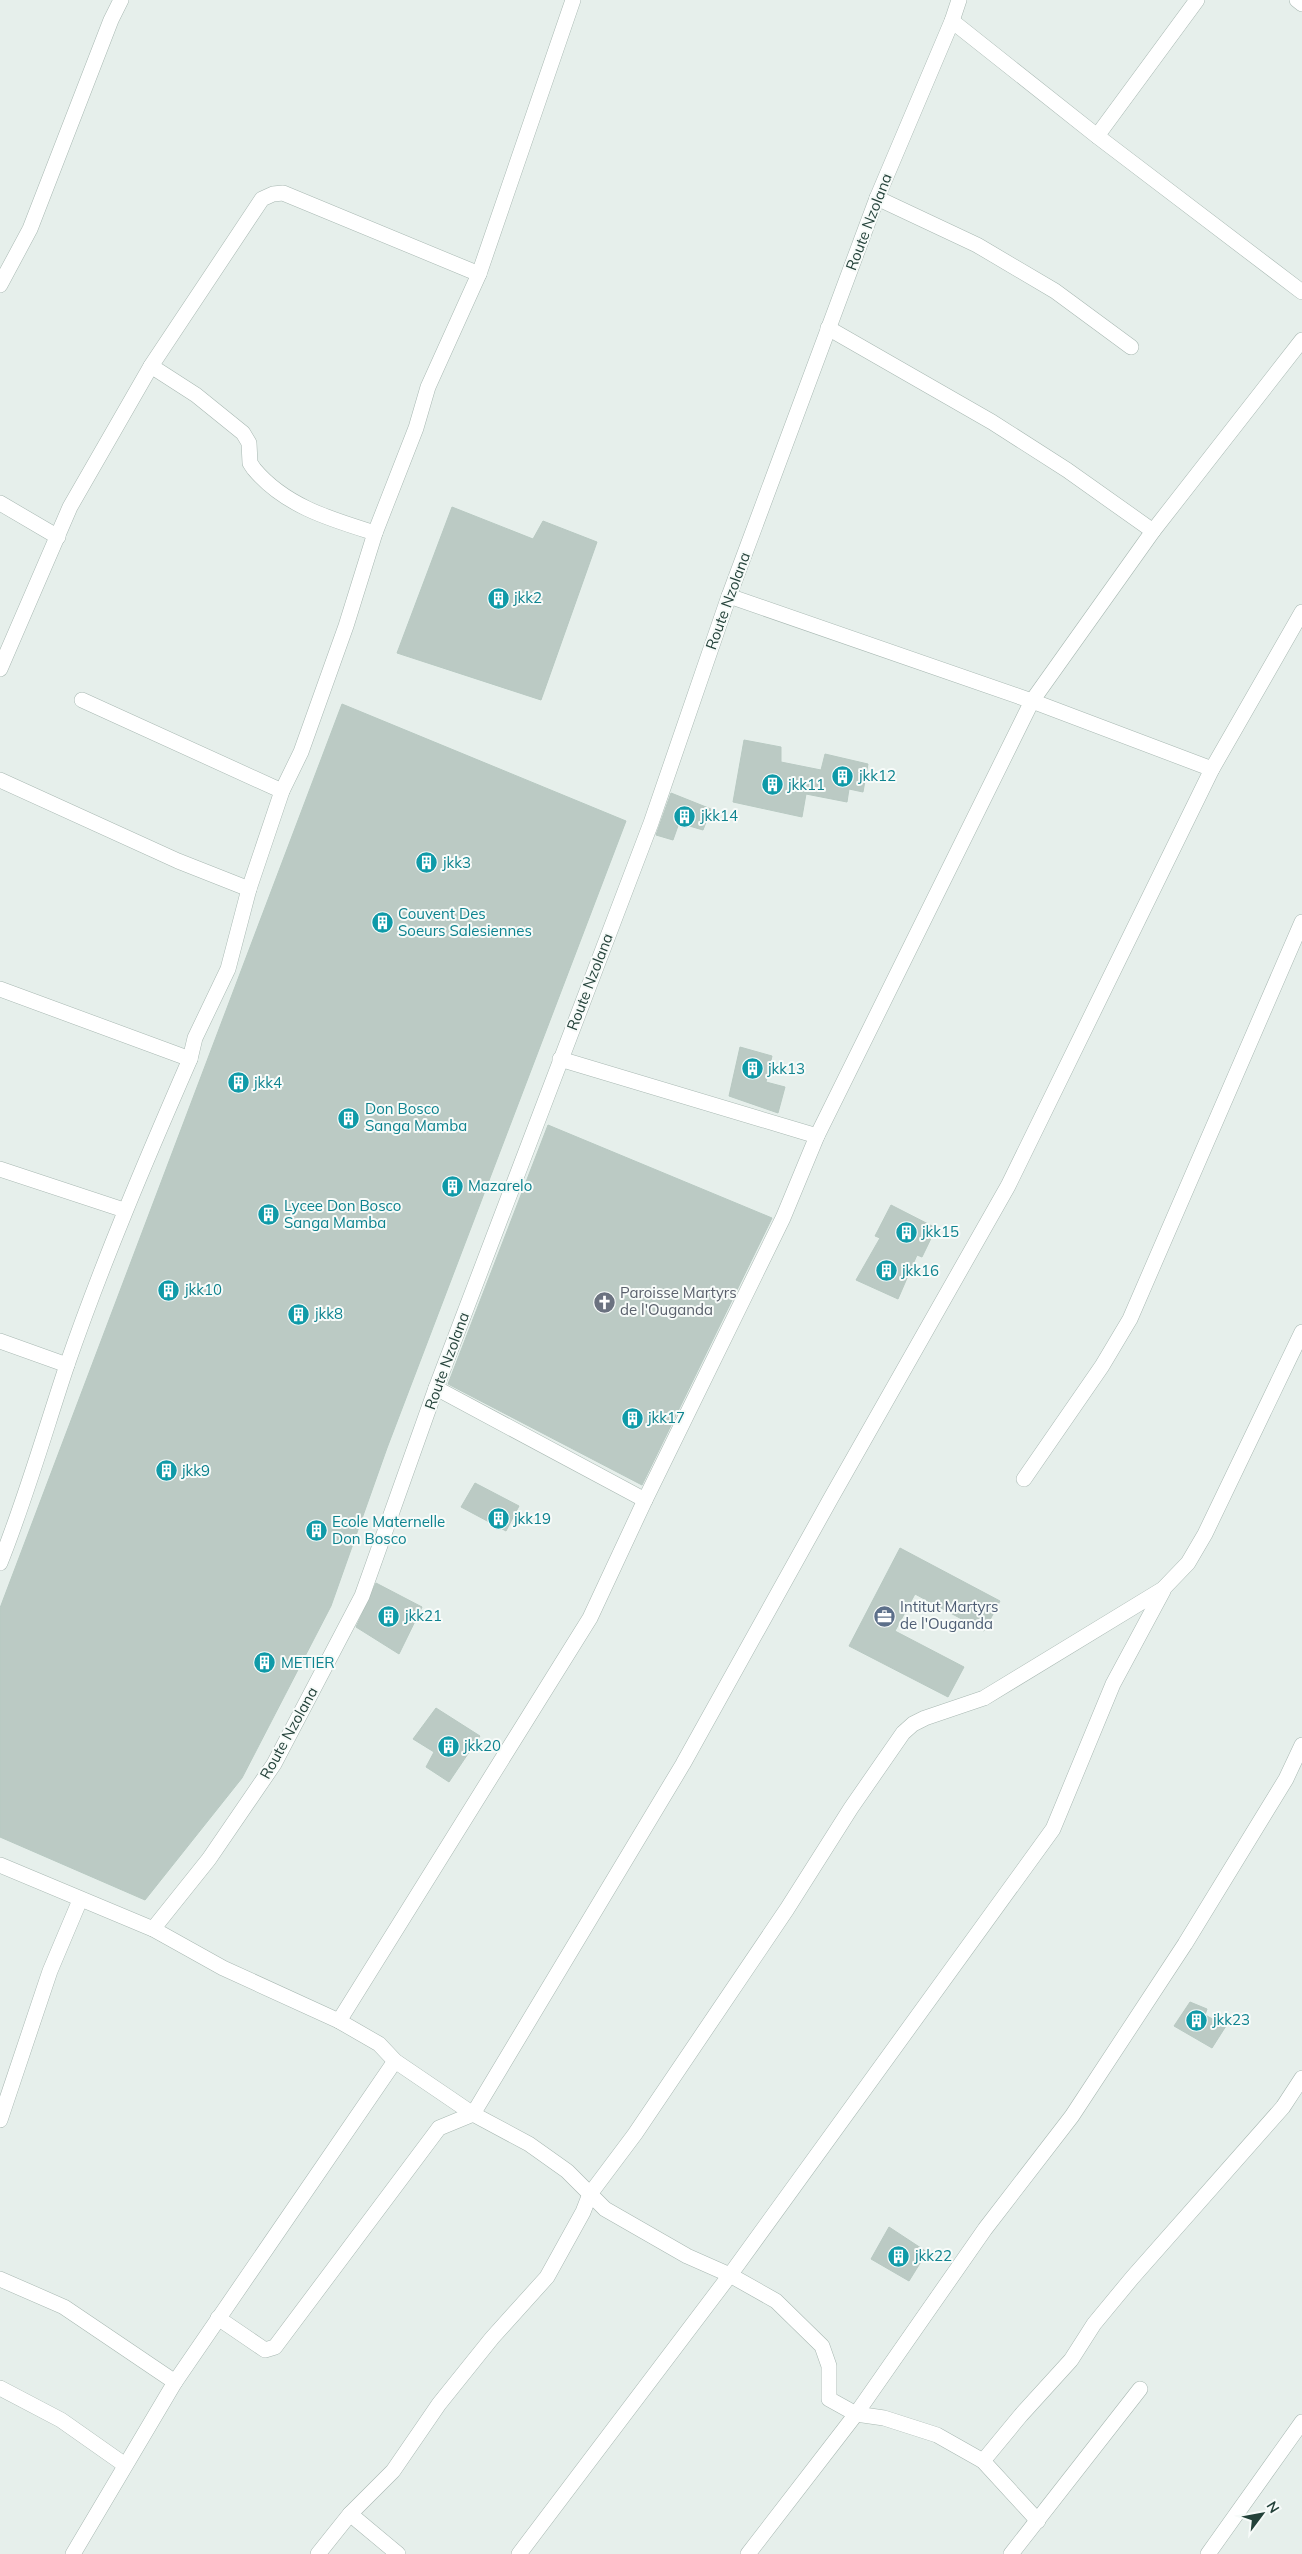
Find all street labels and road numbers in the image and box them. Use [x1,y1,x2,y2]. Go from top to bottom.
street label: Route Nzolana [841,171,896,273]
street label: Route Nzolana [701,549,754,652]
street label: Route Nzolana [562,931,617,1033]
street label: Route Nzolana [420,1309,473,1412]
street label: Route Nzolana [255,1683,322,1782]

